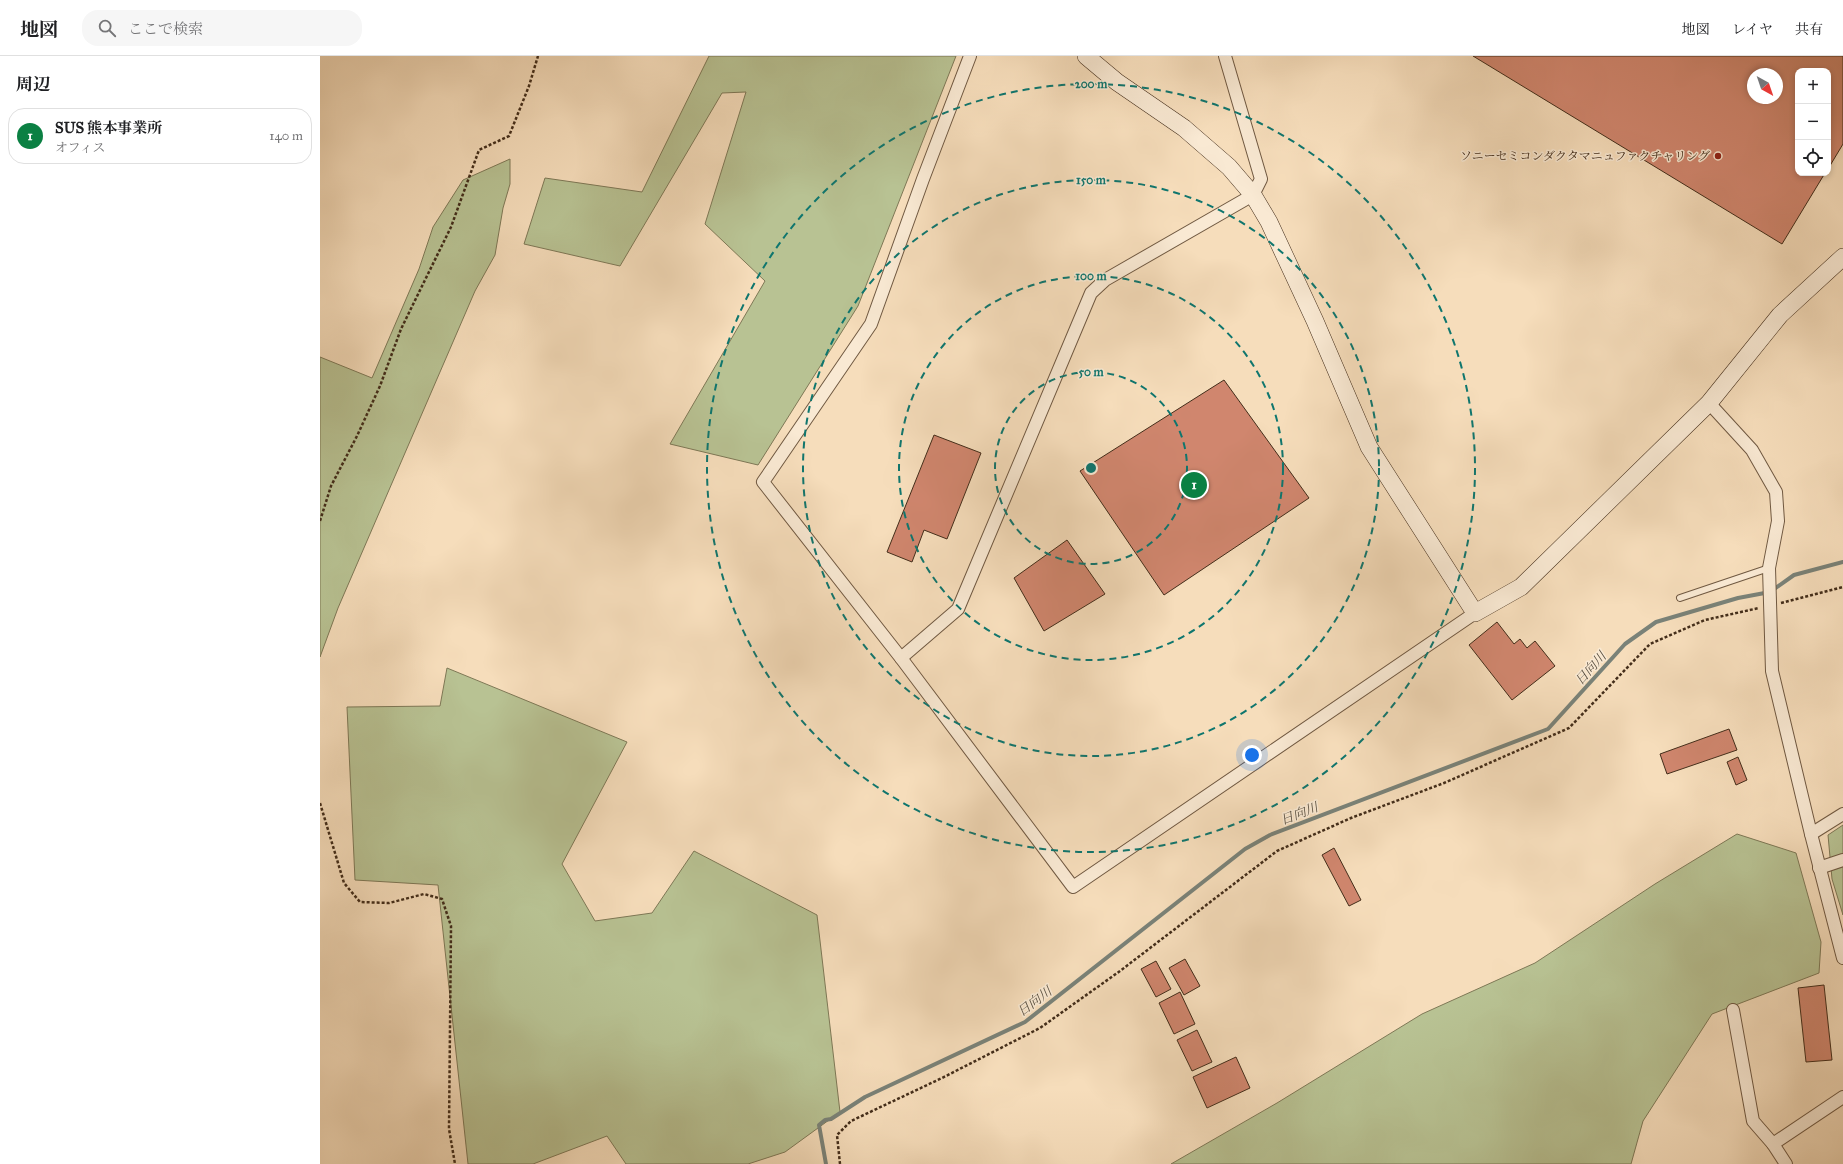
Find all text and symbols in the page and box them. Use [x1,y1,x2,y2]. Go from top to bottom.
search box [82,10,362,46]
icon: search [96,17,118,39]
text: 地図 [20,18,58,41]
text: ここで検索 [128,20,203,38]
text: 地図 [1682,21,1710,38]
text: レイヤ [1732,21,1773,38]
text: 共有 [1795,21,1823,38]
north arrow [1747,68,1783,104]
map controls [1795,68,1831,176]
button: + [1795,68,1831,104]
text: 周辺 [16,74,50,95]
text: 200 m [1075,77,1108,91]
button: − [1795,104,1831,140]
text: SUS 熊本事業所 [55,119,162,137]
text: 1 [27,128,33,144]
text: 140 m [269,128,303,144]
text: オフィス [55,140,106,156]
button: locate [1795,140,1831,176]
place label: ソニーセミコンダクタマニュファクチャリング [1460,149,1710,163]
marker: ソニーセミコンダクタマニュファクチャリング [1713,151,1723,161]
text: 150 m [1076,173,1107,187]
text: 100 m [1075,269,1108,283]
text: 50 m [1078,365,1105,379]
centre of rings [1084,461,1098,475]
pin: 1 [1181,470,1207,500]
water label: 日向川 [1572,647,1611,689]
your location [1242,745,1262,765]
water label: 日向川 [1278,799,1322,828]
water label: 日向川 [1014,982,1057,1020]

